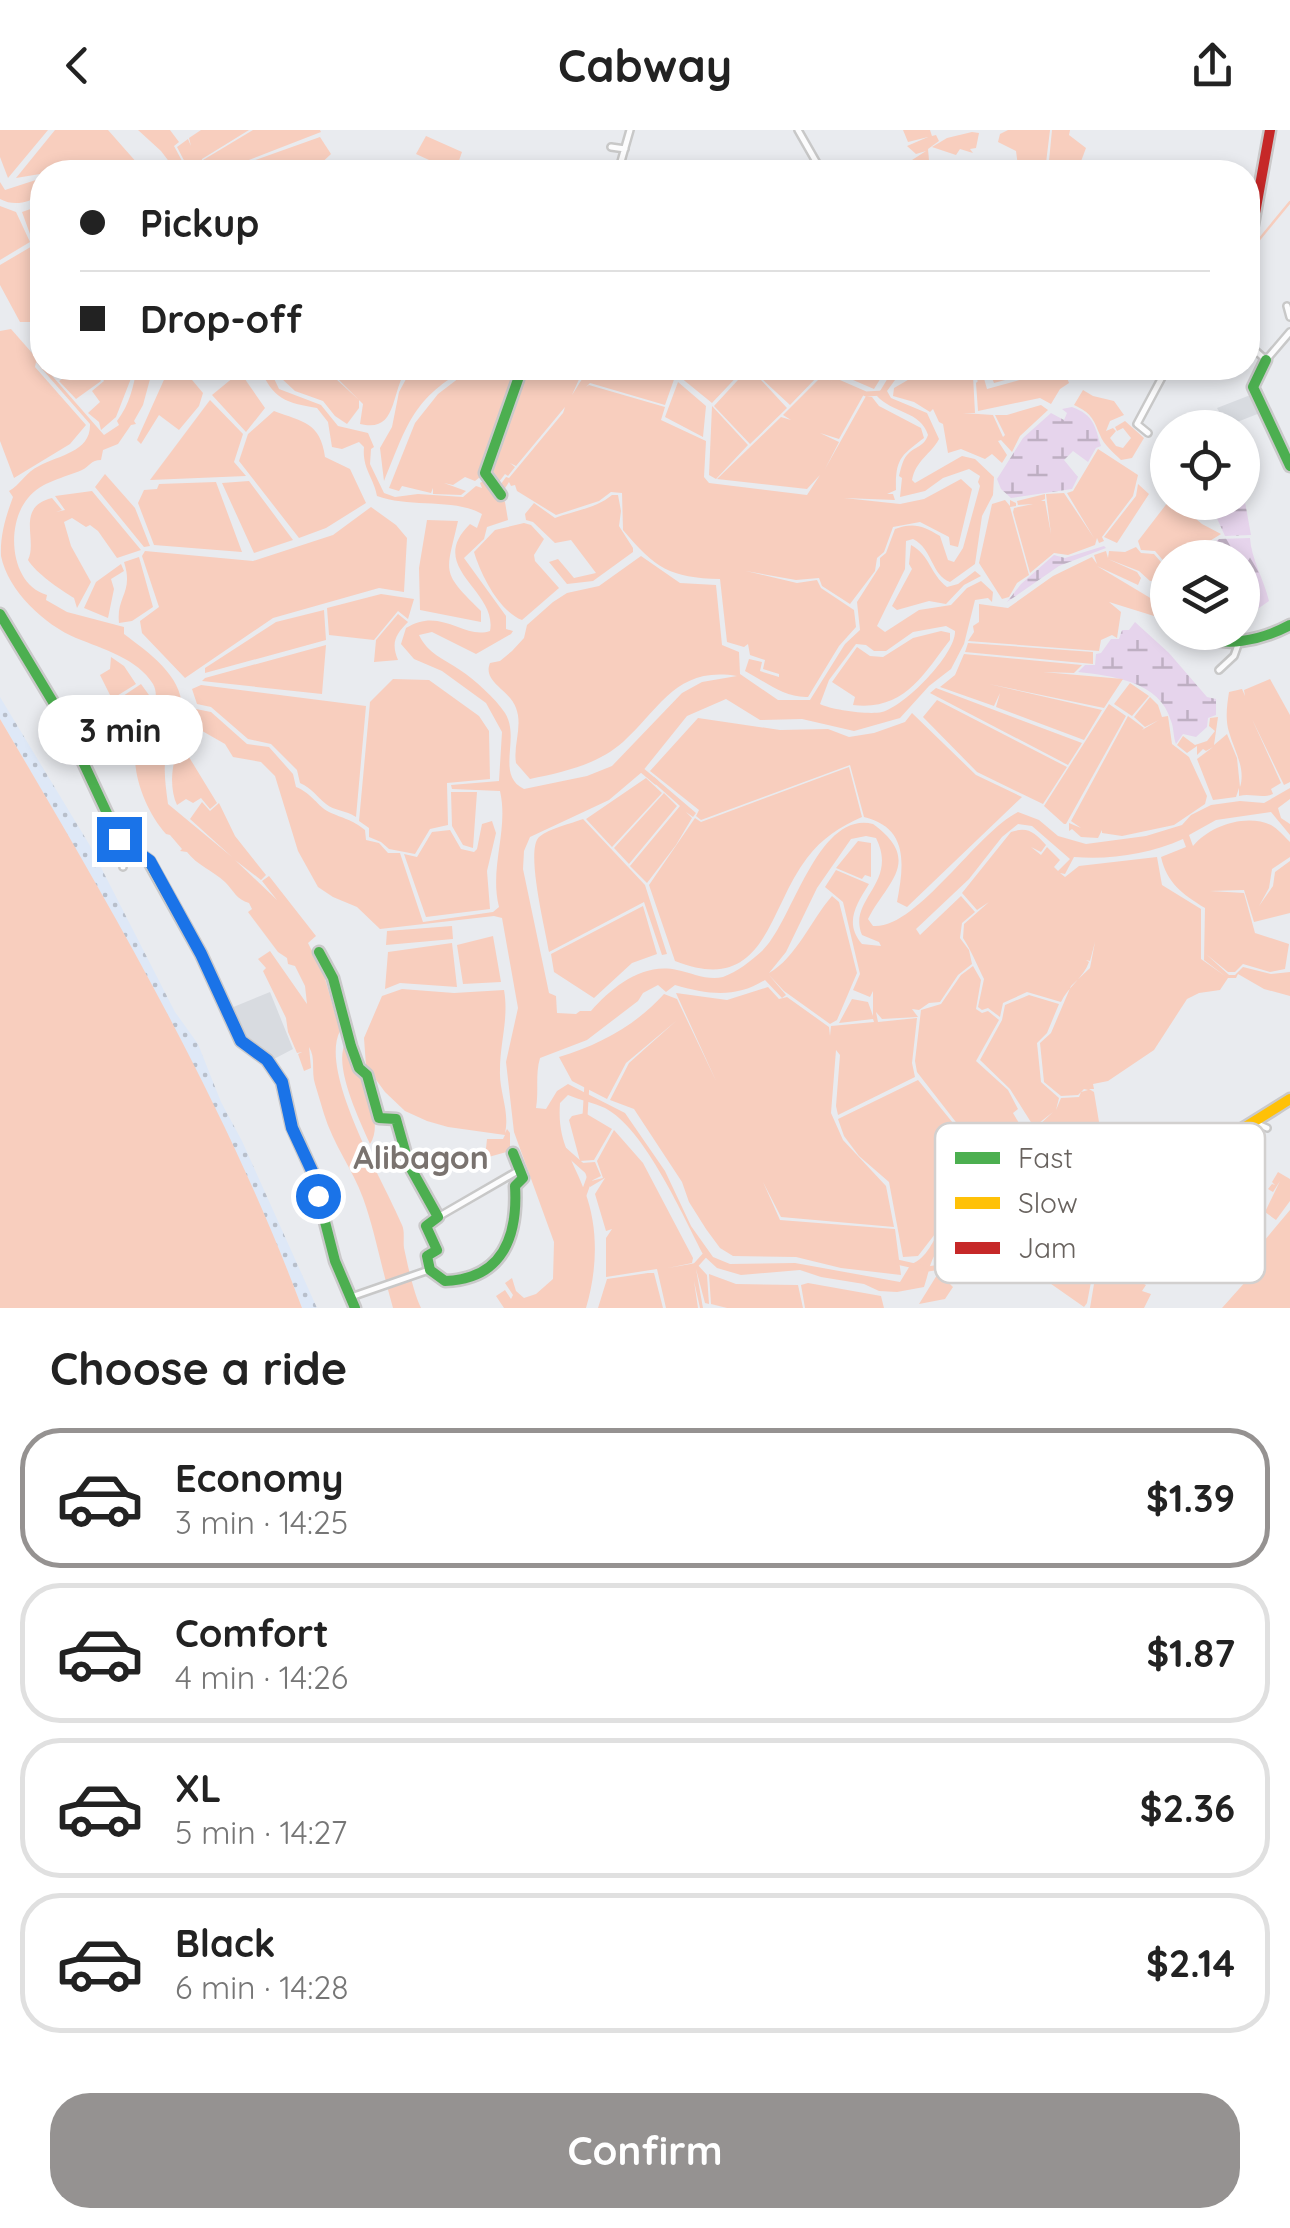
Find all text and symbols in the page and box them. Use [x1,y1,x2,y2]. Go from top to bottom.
text: Cabway [558,37,732,93]
icon: back [50,38,105,93]
icon: share [1185,38,1240,93]
text: Pickup [140,199,259,247]
text: Drop-off [140,295,302,343]
map controls [1150,410,1260,650]
button: locate [1150,410,1260,520]
button: layers [1150,540,1260,650]
callout: 3 min [36,694,202,764]
text: 3 min [79,710,162,750]
route end [97,817,142,862]
legend [935,1123,1265,1283]
district label: Alibagon [353,1137,489,1177]
text: Fast [1018,1140,1073,1175]
route start [296,1174,341,1219]
text: Slow [1018,1185,1078,1220]
text: Jam [1018,1230,1077,1265]
text: Choose a ride [50,1340,347,1396]
icon: car [55,1453,145,1543]
text: Economy [175,1454,344,1502]
text: $1.39 [1146,1474,1235,1522]
text: 3 min · 14:25 [175,1502,348,1542]
icon: car [55,1608,145,1698]
text: Comfort [175,1609,329,1657]
text: $1.87 [1146,1629,1235,1677]
text: 4 min · 14:26 [175,1657,348,1697]
icon: car [55,1763,145,1853]
text: XL [175,1764,221,1812]
text: $2.36 [1140,1784,1235,1832]
text: 5 min · 14:27 [175,1812,347,1852]
icon: car [55,1918,145,2008]
text: Black [175,1919,275,1967]
text: $2.14 [1146,1939,1235,1987]
text: 6 min · 14:28 [175,1967,348,2007]
button: Confirm [50,2093,1240,2208]

